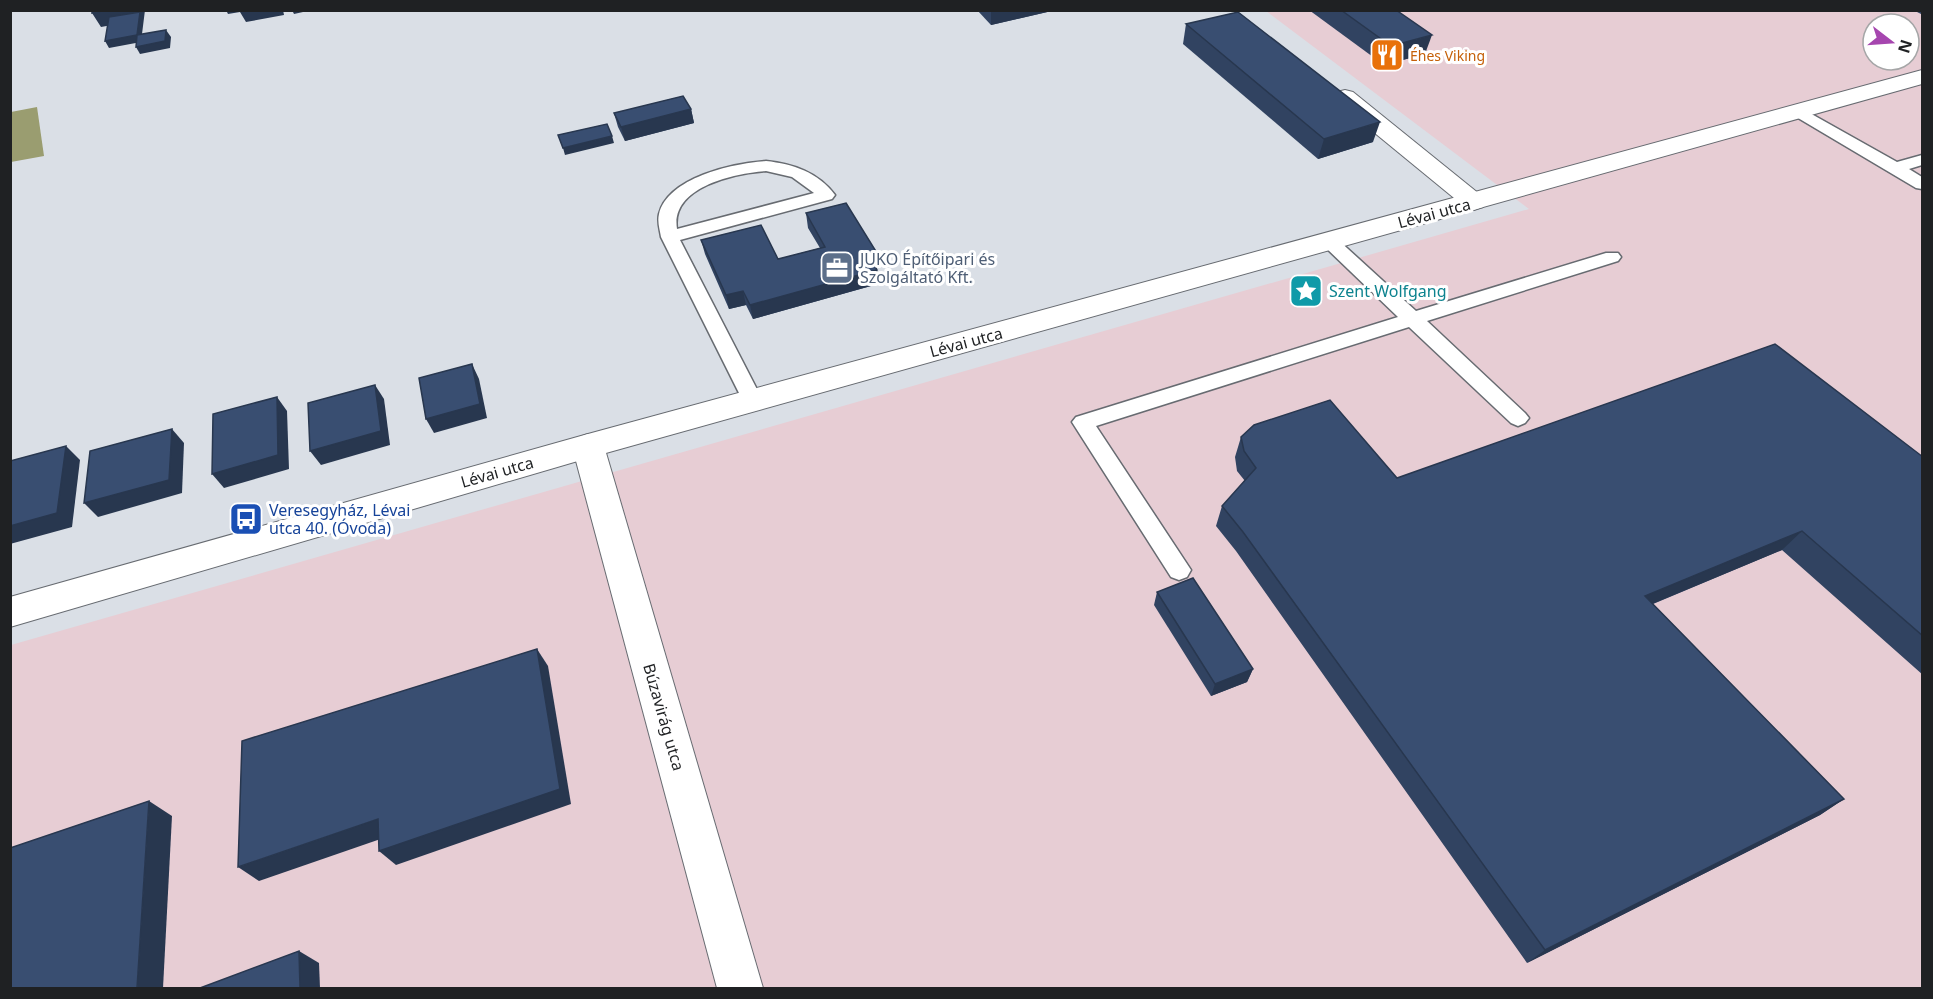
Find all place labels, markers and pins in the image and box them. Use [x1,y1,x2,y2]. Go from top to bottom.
restaurant icon: Éhes Viking [1369,37,1405,73]
place label: Éhes Viking [1410,46,1485,65]
place label: JUKO Építőipari és Szolgáltató Kft. [858,248,995,288]
office icon: JUKO Építőipari és Szolgáltató Kft. [819,250,855,286]
place icon: Szent Wolfgang [1288,273,1324,309]
place label: Szent Wolfgang [1329,280,1447,302]
place label: Veresegyház, Lévai utca 40. (Óvoda) [269,499,410,539]
bus stop icon: Veresegyház, Lévai utca 40. (Óvoda) [228,501,264,537]

